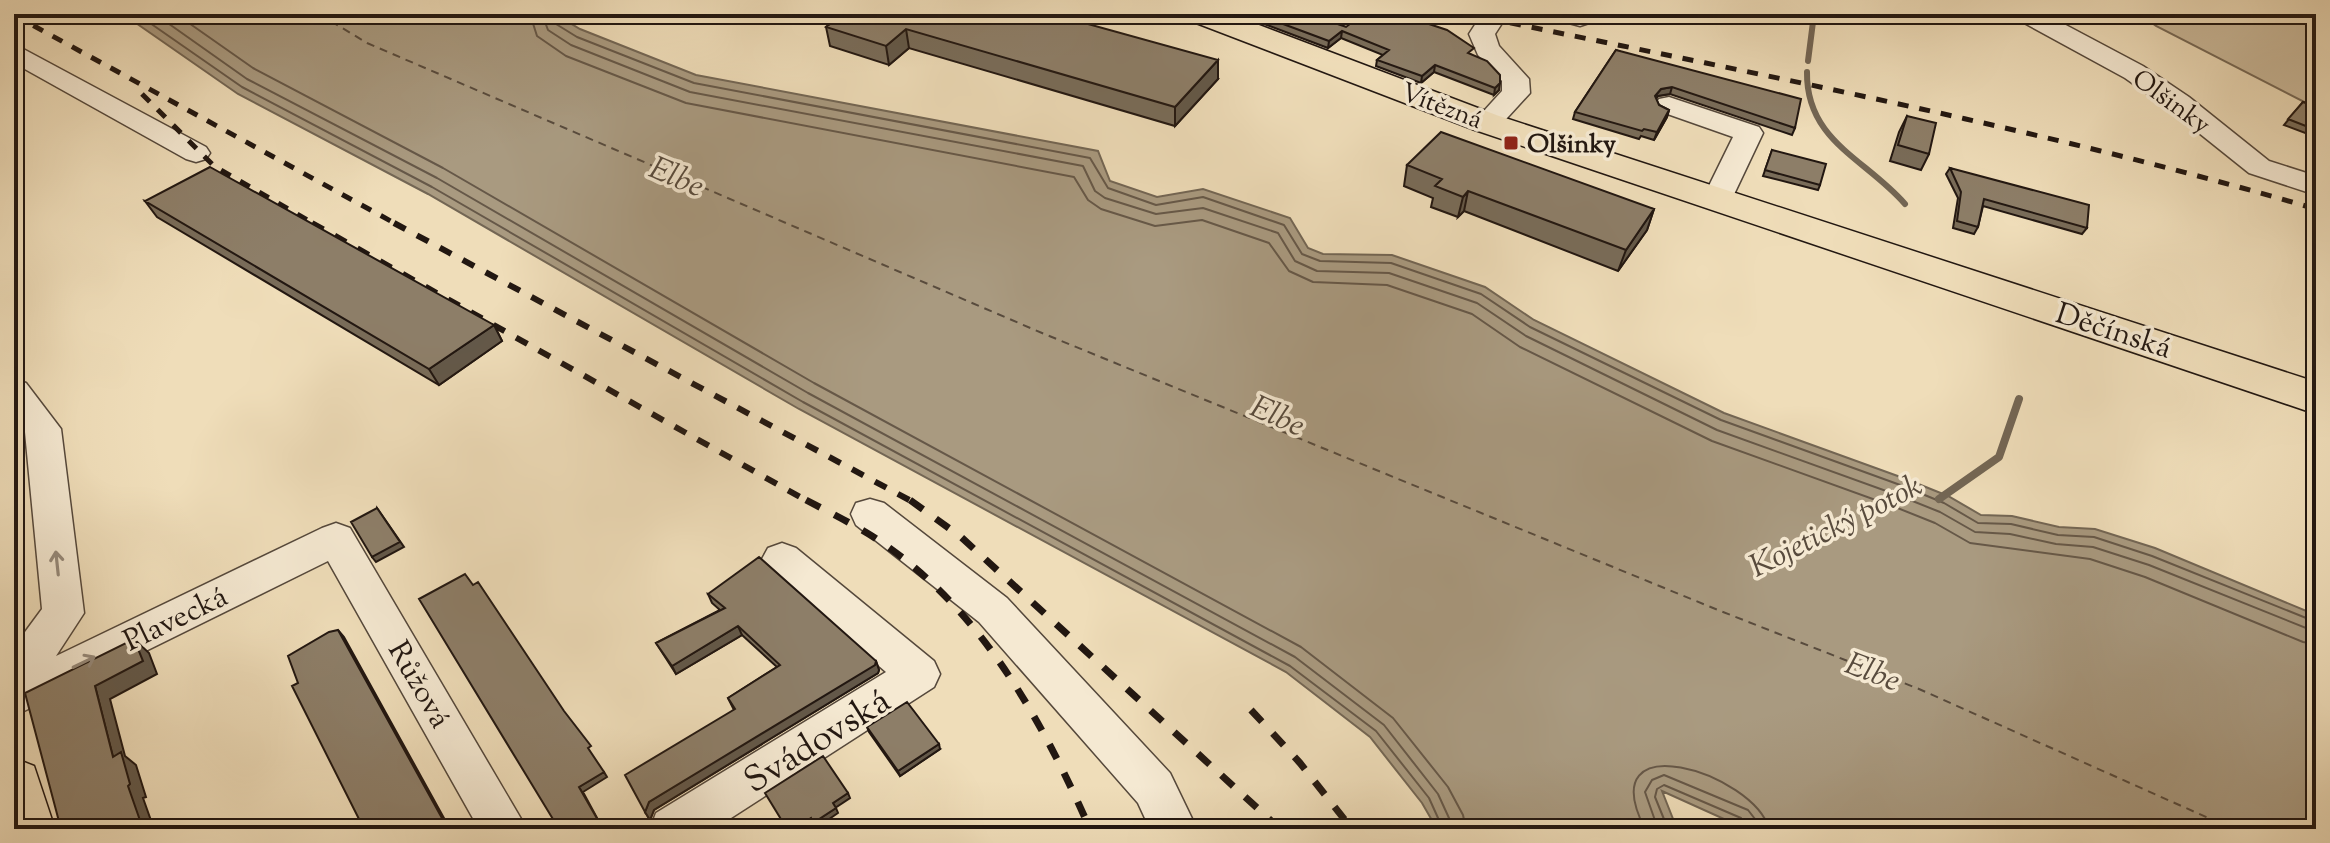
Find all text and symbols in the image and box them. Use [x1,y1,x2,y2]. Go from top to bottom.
street label: Olšinky [2124,62,2217,144]
street label: Vítězná [1395,75,1487,140]
place label: Olšinky [1527,127,1616,164]
marker: Olšinky [1502,134,1520,152]
water label: Elbe [641,147,711,211]
street label: Děčínská [2050,293,2177,371]
water label: Elbe [1242,385,1312,450]
water label: Kojetický potok [1742,464,1931,591]
one-way arrow [50,550,65,577]
street label: Plavecká [117,576,236,664]
street label: Růžová [376,634,460,737]
water label: Elbe [1838,642,1906,705]
one-way arrow [72,654,95,669]
street label: Svádovská [735,677,902,808]

